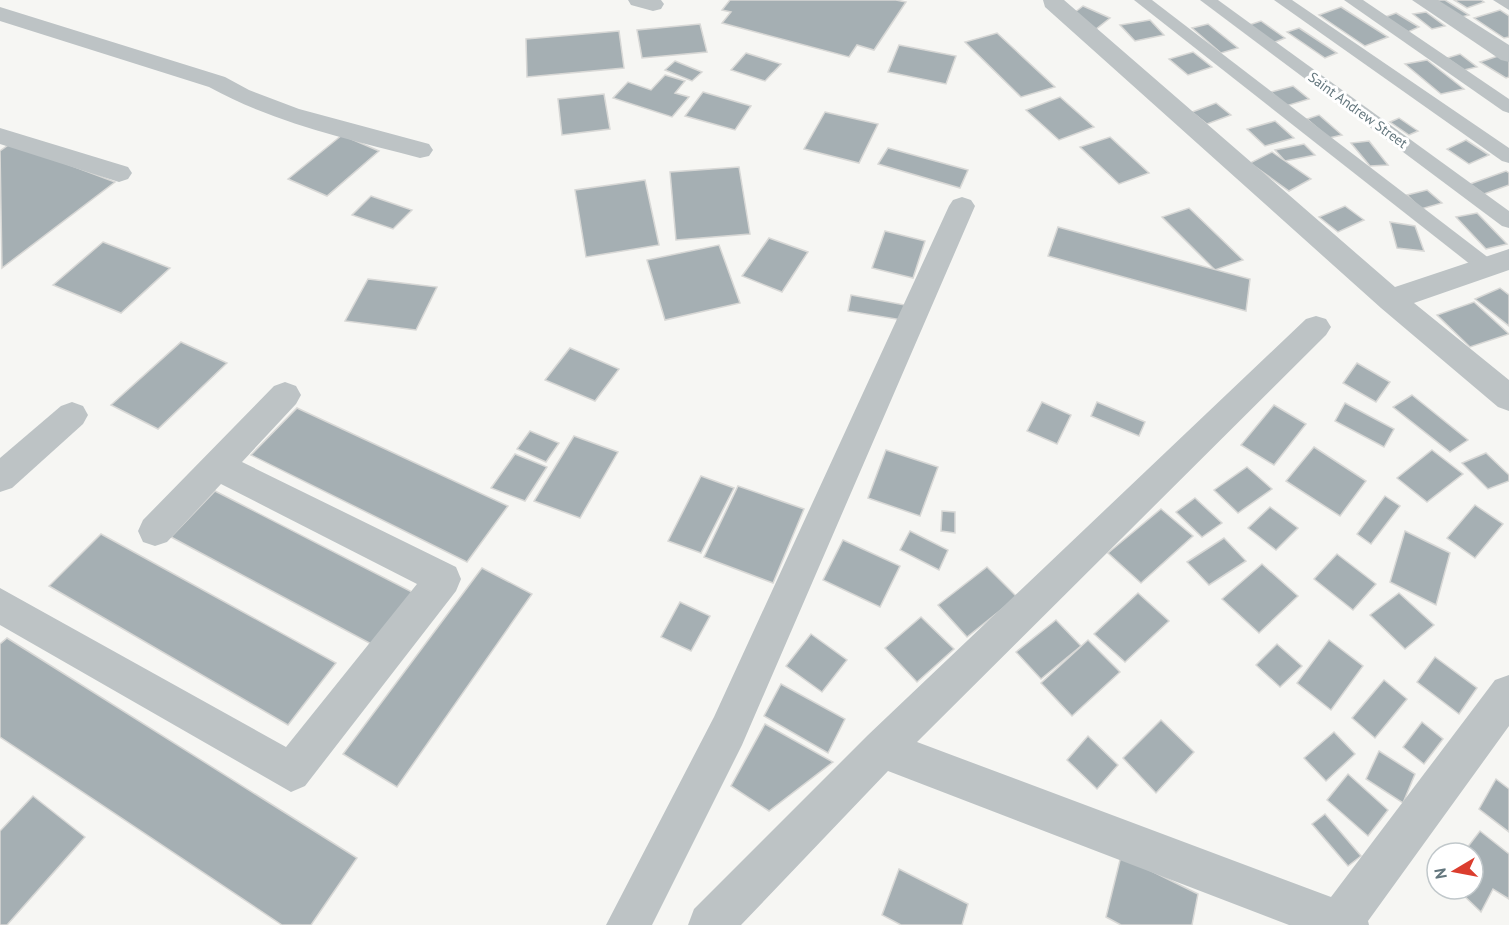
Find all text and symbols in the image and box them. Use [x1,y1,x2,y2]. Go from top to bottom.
street label: Saint Andrew Street [1305,68,1411,152]
north arrow [1425,841,1485,901]
text: N [1429,867,1451,881]

